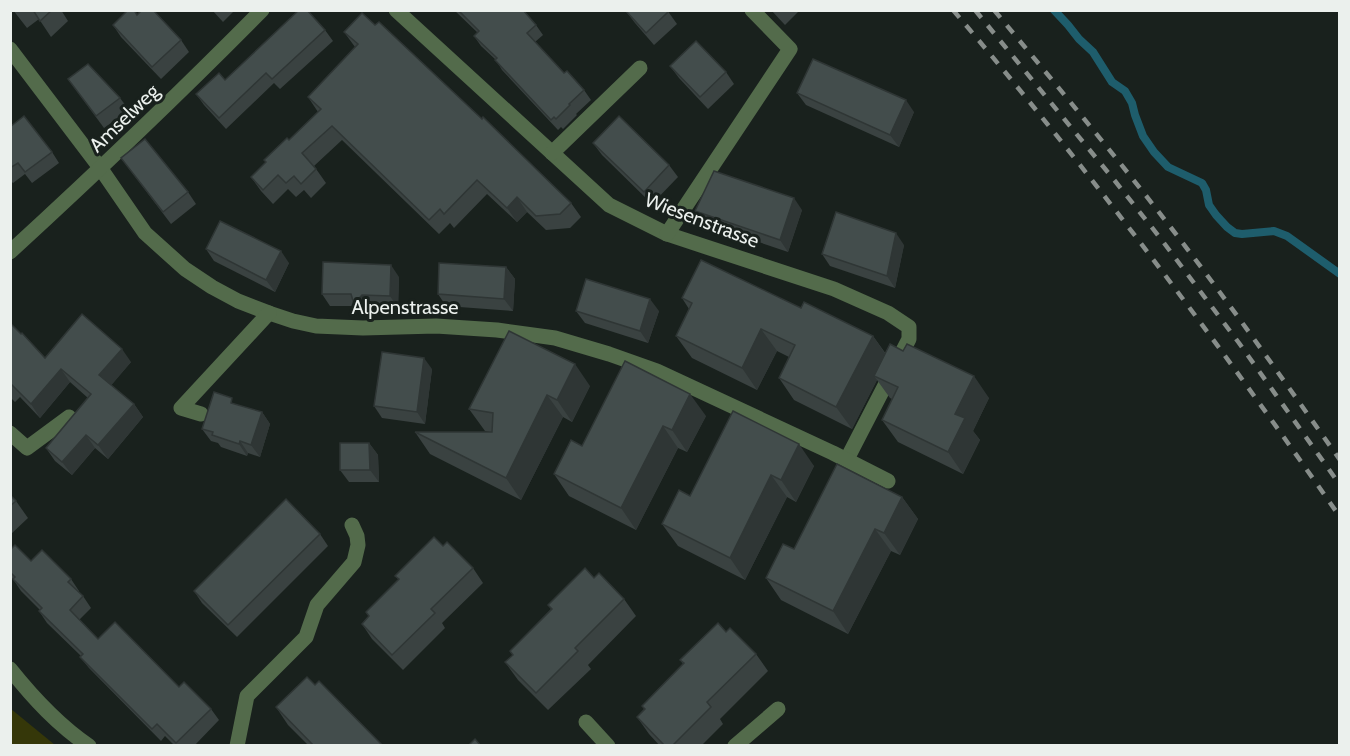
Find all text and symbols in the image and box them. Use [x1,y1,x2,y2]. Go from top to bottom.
street label: Amselweg [84,78,165,157]
street label: Wiesenstrasse [641,187,763,253]
street label: Alpenstrasse [351,295,459,319]

